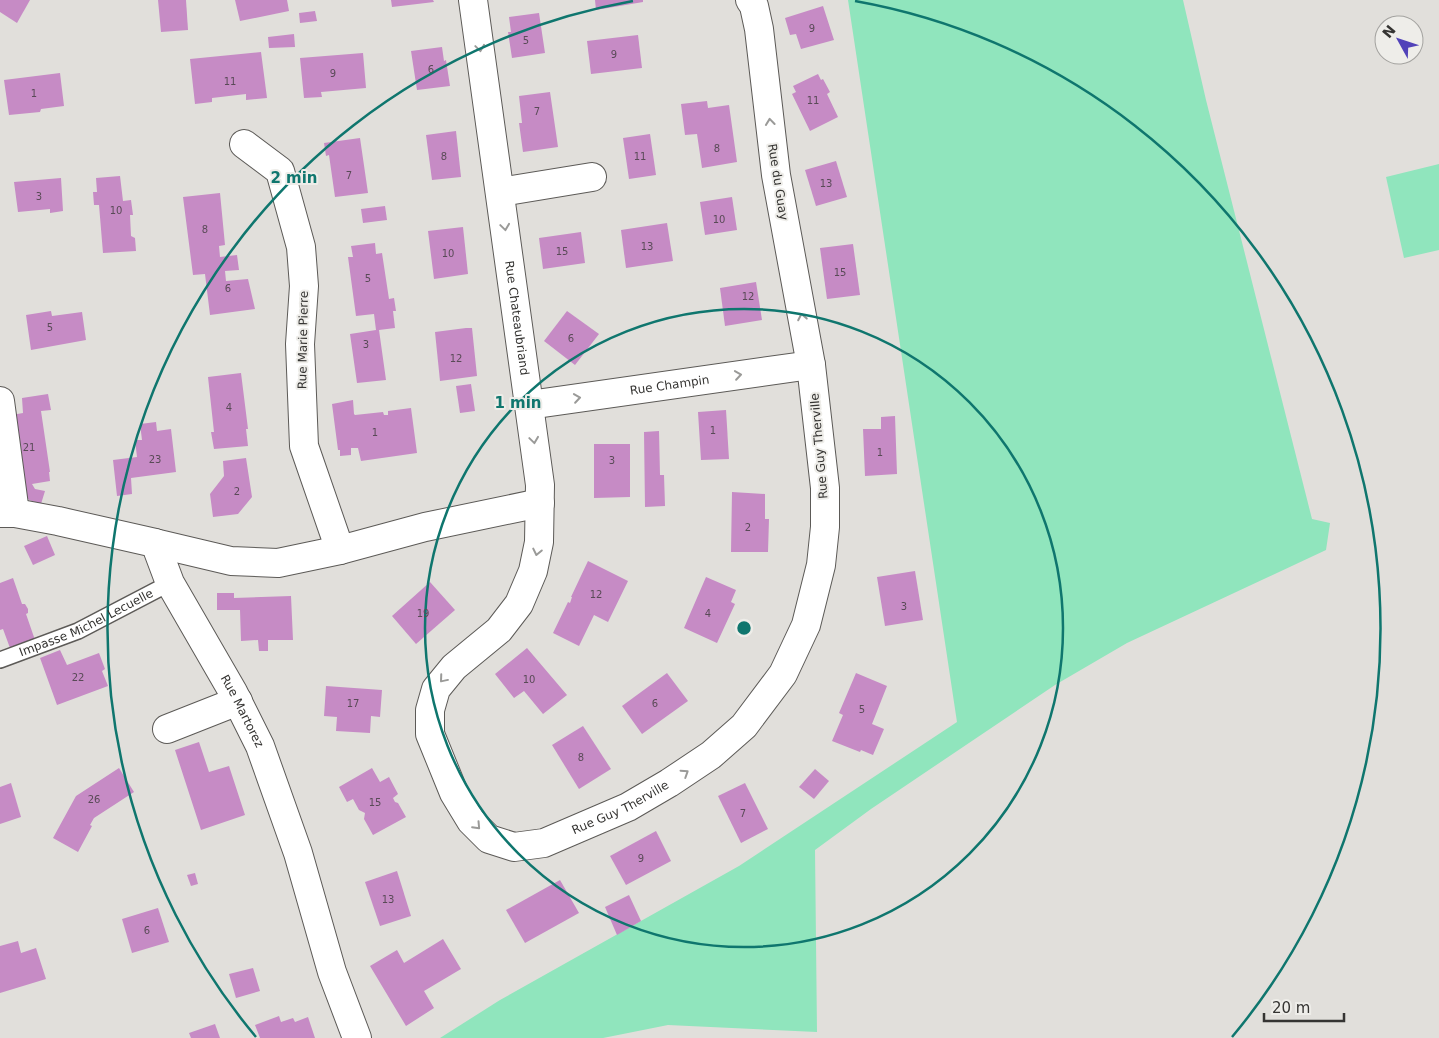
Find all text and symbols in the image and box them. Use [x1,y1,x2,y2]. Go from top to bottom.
north arrow [1374,15,1424,65]
text: N [1379,22,1399,41]
house number: 9 [809,23,815,34]
house number: 5 [523,35,529,46]
one-way arrow [474,45,485,53]
house number: 9 [611,49,617,60]
house number: 6 [428,64,434,75]
house number: 9 [330,68,336,79]
house number: 11 [224,76,236,87]
house number: 1 [31,88,37,99]
house number: 11 [807,95,819,106]
house number: 7 [534,106,540,117]
one-way arrow [765,118,776,126]
house number: 8 [714,143,720,154]
street label: Rue du Guay [765,143,791,221]
house number: 8 [441,151,447,162]
house number: 11 [634,151,646,162]
text: 2 min [270,169,318,187]
house number: 7 [346,170,352,181]
house number: 13 [820,178,832,189]
house number: 3 [36,191,42,202]
house number: 10 [110,205,122,216]
house number: 10 [713,214,725,225]
one-way arrow [499,222,509,231]
house number: 8 [202,224,208,235]
house number: 13 [641,241,653,252]
house number: 15 [556,246,568,257]
house number: 10 [442,248,454,259]
street label: Rue Chateaubriand [502,260,532,376]
house number: 15 [834,267,846,278]
house number: 5 [365,273,371,284]
house number: 6 [225,283,231,294]
street label: Rue Marie Pierre [295,291,311,389]
house number: 12 [742,291,754,302]
one-way arrow [798,312,808,321]
house number: 5 [47,322,53,333]
house number: 6 [568,333,574,344]
house number: 3 [363,339,369,350]
house number: 12 [450,353,462,364]
one-way arrow [735,370,743,381]
street label: Rue Champin [629,372,710,398]
one-way arrow [574,393,582,404]
street label: Rue Guy Therville [807,393,831,499]
text: 1 min [494,394,542,412]
house number: 4 [226,402,232,413]
house number: 1 [710,425,716,436]
house number: 1 [372,427,378,438]
one-way arrow [528,436,539,444]
house number: 21 [23,442,35,453]
house number: 1 [877,447,883,458]
house number: 23 [149,454,161,465]
house number: 3 [609,455,615,466]
house number: 2 [234,486,240,497]
house number: 2 [745,522,751,533]
one-way arrow [532,547,542,556]
street label: Impasse Michel Lecuelle [17,586,156,659]
house number: 12 [590,589,602,600]
house number: 3 [901,601,907,612]
house number: 19 [417,608,429,619]
house number: 4 [705,608,711,619]
centre of rings [735,619,753,637]
house number: 22 [72,672,84,683]
street label: Rue Martorez [218,672,267,750]
one-way arrow [440,674,449,683]
house number: 10 [523,674,535,685]
house number: 17 [347,698,359,709]
house number: 6 [652,698,658,709]
house number: 5 [859,704,865,715]
house number: 8 [578,752,584,763]
one-way arrow [680,769,689,779]
street label: Rue Guy Therville [570,778,671,837]
house number: 26 [88,794,100,805]
house number: 15 [369,797,381,808]
house number: 7 [740,808,746,819]
one-way arrow [471,821,480,830]
house number: 9 [638,853,644,864]
house number: 13 [382,894,394,905]
house number: 6 [144,925,150,936]
scale bar [1264,990,1344,1022]
text: 20 m [1272,999,1310,1017]

